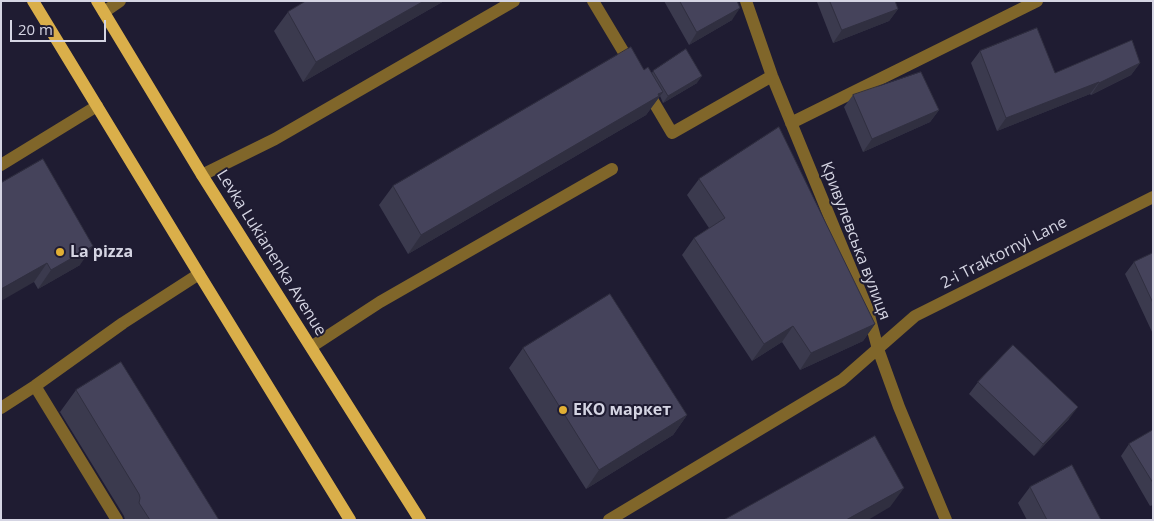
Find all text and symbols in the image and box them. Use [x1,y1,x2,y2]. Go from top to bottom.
scale bar [12,10,109,42]
text: 20 m [18,19,53,39]
street label: Кривулевська вулиця [816,159,894,323]
street label: Levka Lukianenka Avenue [212,166,330,340]
street label: 2-i Traktornyi Lane [938,213,1070,293]
place label: La pizza [70,242,133,262]
marker: La pizza [54,246,66,258]
place label: ЕКО маркет [573,400,671,420]
marker: ЕКО маркет [557,404,569,416]

